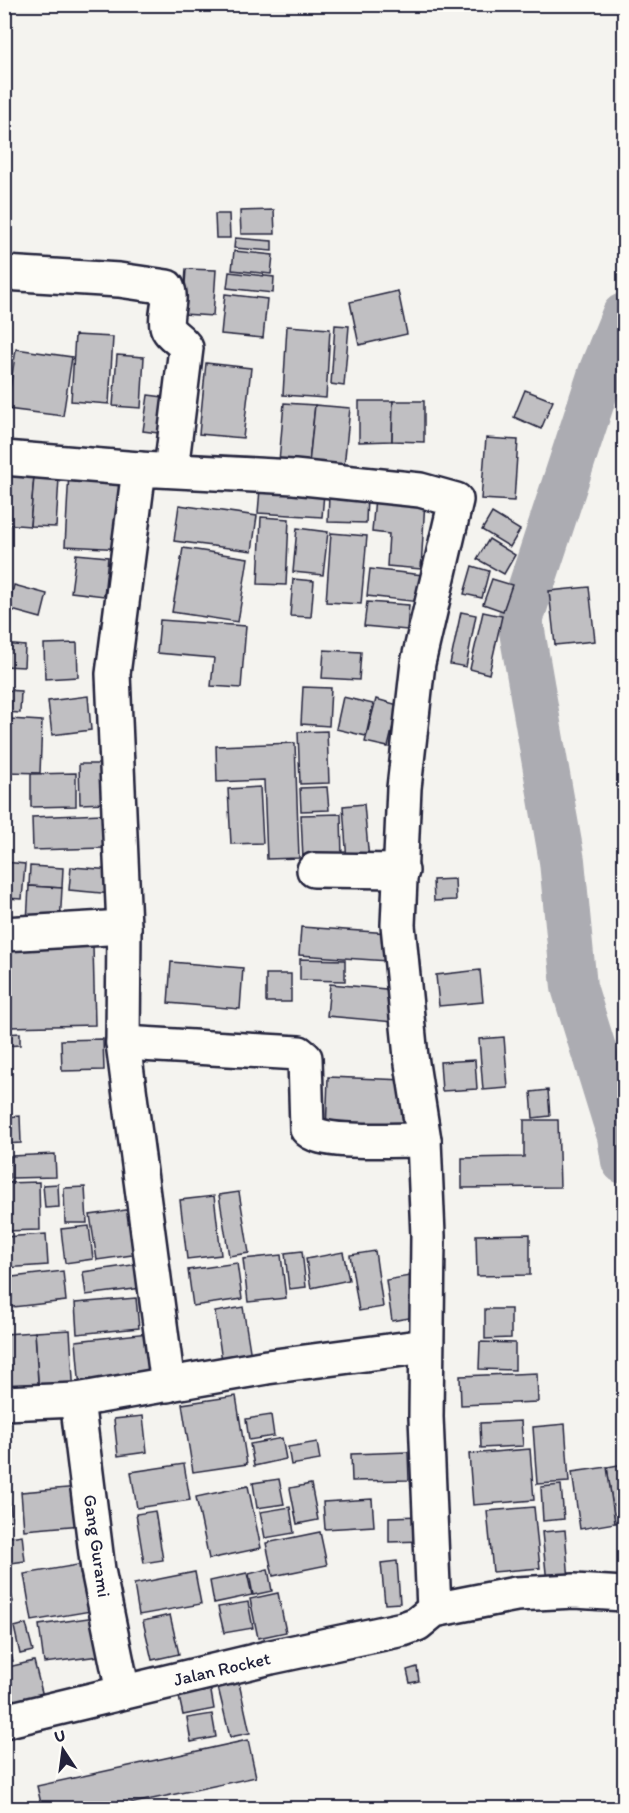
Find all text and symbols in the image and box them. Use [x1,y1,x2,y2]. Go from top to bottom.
street label: Gang Gurami [79,1493,115,1599]
street label: Jalan Rocket [171,1647,273,1691]
north arrow [33,1720,93,1780]
text: U [52,1725,67,1746]

